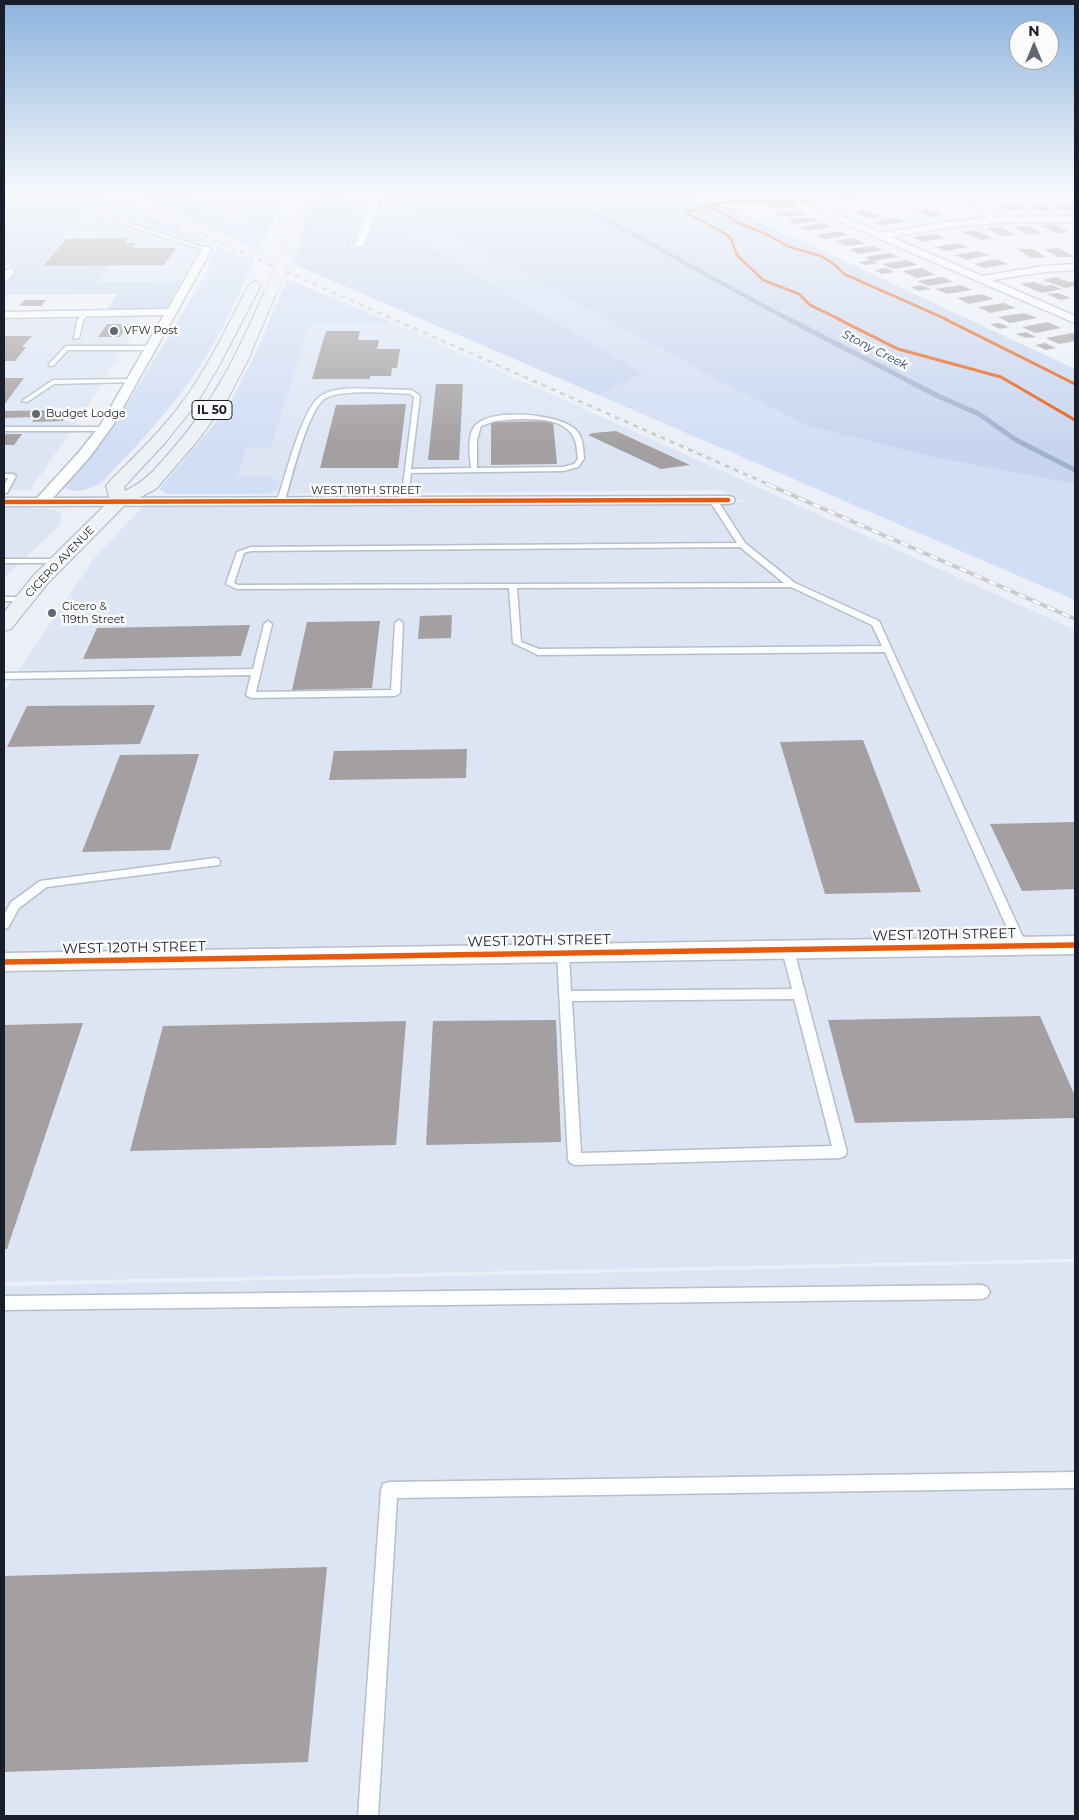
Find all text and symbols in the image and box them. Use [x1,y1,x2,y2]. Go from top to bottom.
north arrow [1009,20,1059,70]
text: N [1028,22,1040,40]
place label: VFW Post [124,324,178,338]
marker: VFW Post [108,325,120,337]
water label: Stony Creek [840,327,910,373]
road number: IL 50 [192,400,232,420]
place label: Budget Lodge [46,407,126,421]
marker: Budget Lodge [30,408,42,420]
street label: WEST 119TH STREET [311,484,421,498]
street label: CICERO AVENUE [23,524,97,600]
place label: Cicero & 119th Street [62,600,125,626]
marker: Cicero & 119th Street [46,607,58,619]
street label: WEST 120TH STREET [872,925,1016,945]
street label: WEST 120TH STREET [467,931,611,951]
street label: WEST 120TH STREET [62,938,206,958]

